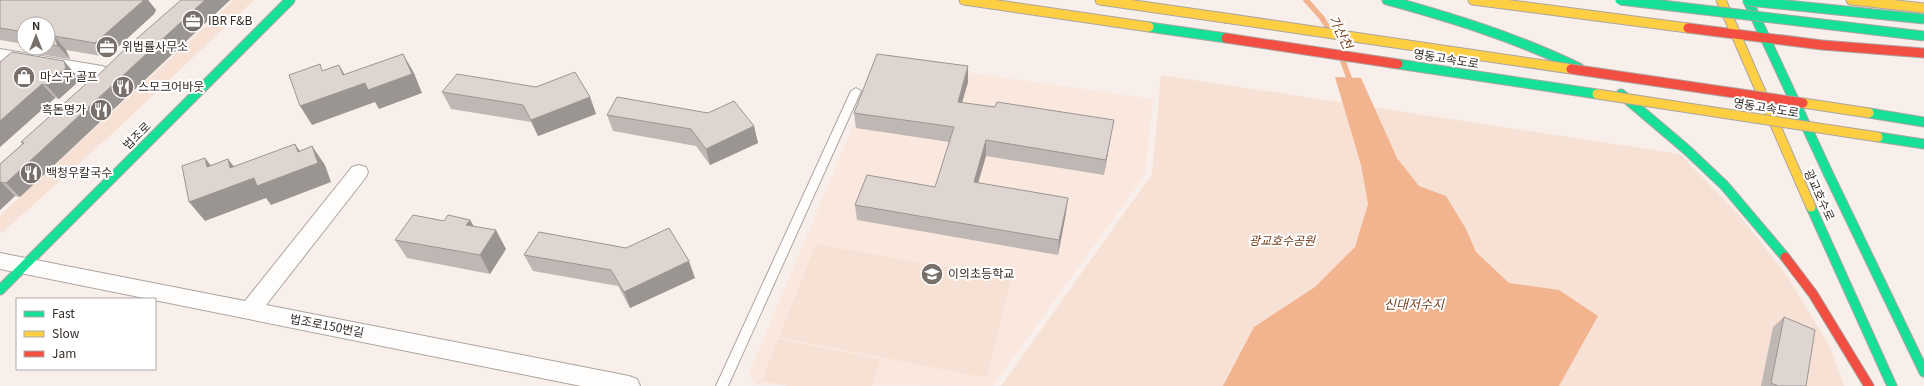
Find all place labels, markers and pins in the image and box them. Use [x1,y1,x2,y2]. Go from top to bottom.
office icon: IBR F&B [180,8,206,34]
place label: IBR F&B [208,11,252,28]
office icon: 위법률사무소 [94,34,120,60]
place label: 위법률사무소 [122,37,188,54]
shop icon: 마스구 골프 [11,64,37,90]
place label: 마스구 골프 [40,67,98,84]
restaurant icon: 스모크어바웃 [110,74,136,100]
place label: 스모크어바웃 [138,77,204,94]
restaurant icon: 흑돈명가 [88,97,114,123]
place label: 흑돈명가 [42,100,86,117]
restaurant icon: 백청우칼국수 [18,160,44,186]
place label: 백청우칼국수 [46,163,112,180]
school or university icon: 이의초등학교 [919,261,945,287]
place label: 이의초등학교 [948,264,1014,281]

